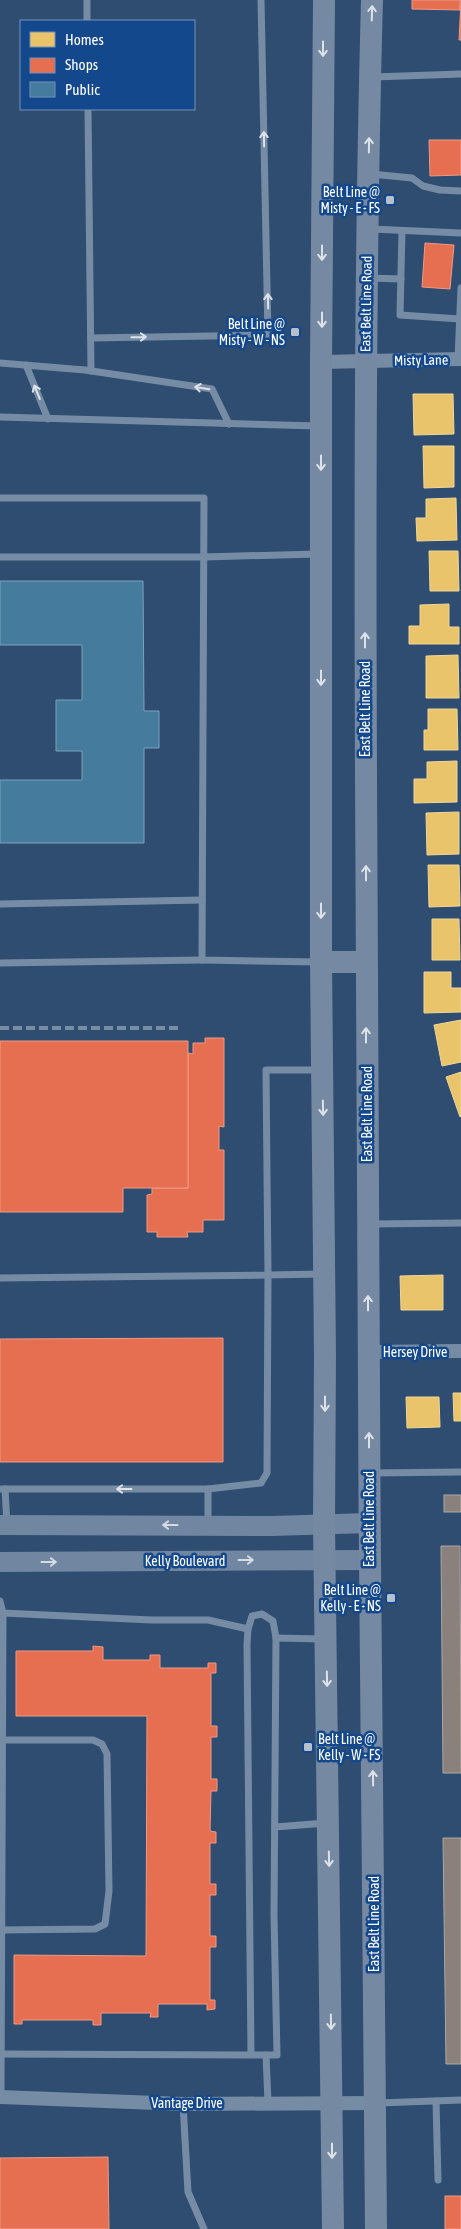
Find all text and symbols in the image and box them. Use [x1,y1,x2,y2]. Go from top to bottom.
one-way arrow [367,6,377,22]
legend [20,20,195,110]
text: Homes [65,31,104,48]
one-way arrow [318,40,328,56]
text: Shops [65,56,98,73]
text: Public [65,81,100,98]
one-way arrow [259,131,269,148]
one-way arrow [364,137,374,154]
place label: Belt Line @ Misty - E - FS [321,184,380,216]
marker: Belt Line @ Misty - E - FS [384,194,396,206]
one-way arrow [317,244,327,261]
street label: East Belt Line Road [357,256,375,352]
one-way arrow [263,294,272,310]
one-way arrow [317,312,327,328]
place label: Belt Line @ Misty - W - NS [219,316,285,348]
marker: Belt Line @ Misty - W - NS [289,326,301,338]
one-way arrow [131,332,147,342]
street label: Misty Lane [394,352,448,368]
one-way arrow [194,382,210,392]
one-way arrow [32,385,41,400]
one-way arrow [316,455,326,471]
one-way arrow [360,633,370,649]
street label: East Belt Line Road [357,661,373,757]
one-way arrow [316,670,326,686]
one-way arrow [361,865,371,882]
one-way arrow [316,902,326,919]
one-way arrow [361,1028,371,1044]
street label: East Belt Line Road [359,1066,375,1162]
one-way arrow [318,1100,328,1116]
one-way arrow [363,1295,373,1312]
street label: Hersey Drive [383,1344,447,1360]
one-way arrow [320,1396,330,1412]
one-way arrow [364,1432,374,1448]
street label: East Belt Line Road [361,1471,377,1567]
one-way arrow [116,1484,132,1494]
one-way arrow [163,1520,179,1530]
street label: Kelly Boulevard [145,1553,225,1569]
one-way arrow [238,1555,254,1565]
one-way arrow [40,1557,56,1567]
place label: Belt Line @ Kelly - E - NS [320,1582,381,1614]
marker: Belt Line @ Kelly - E - NS [385,1592,397,1604]
one-way arrow [322,1671,332,1687]
place label: Belt Line @ Kelly - W - FS [318,1731,380,1763]
marker: Belt Line @ Kelly - W - FS [302,1741,314,1753]
one-way arrow [368,1771,377,1787]
one-way arrow [324,1850,334,1867]
street label: East Belt Line Road [366,1876,382,1972]
one-way arrow [326,2013,336,2029]
street label: Vantage Drive [151,2095,223,2111]
one-way arrow [327,2142,337,2159]

